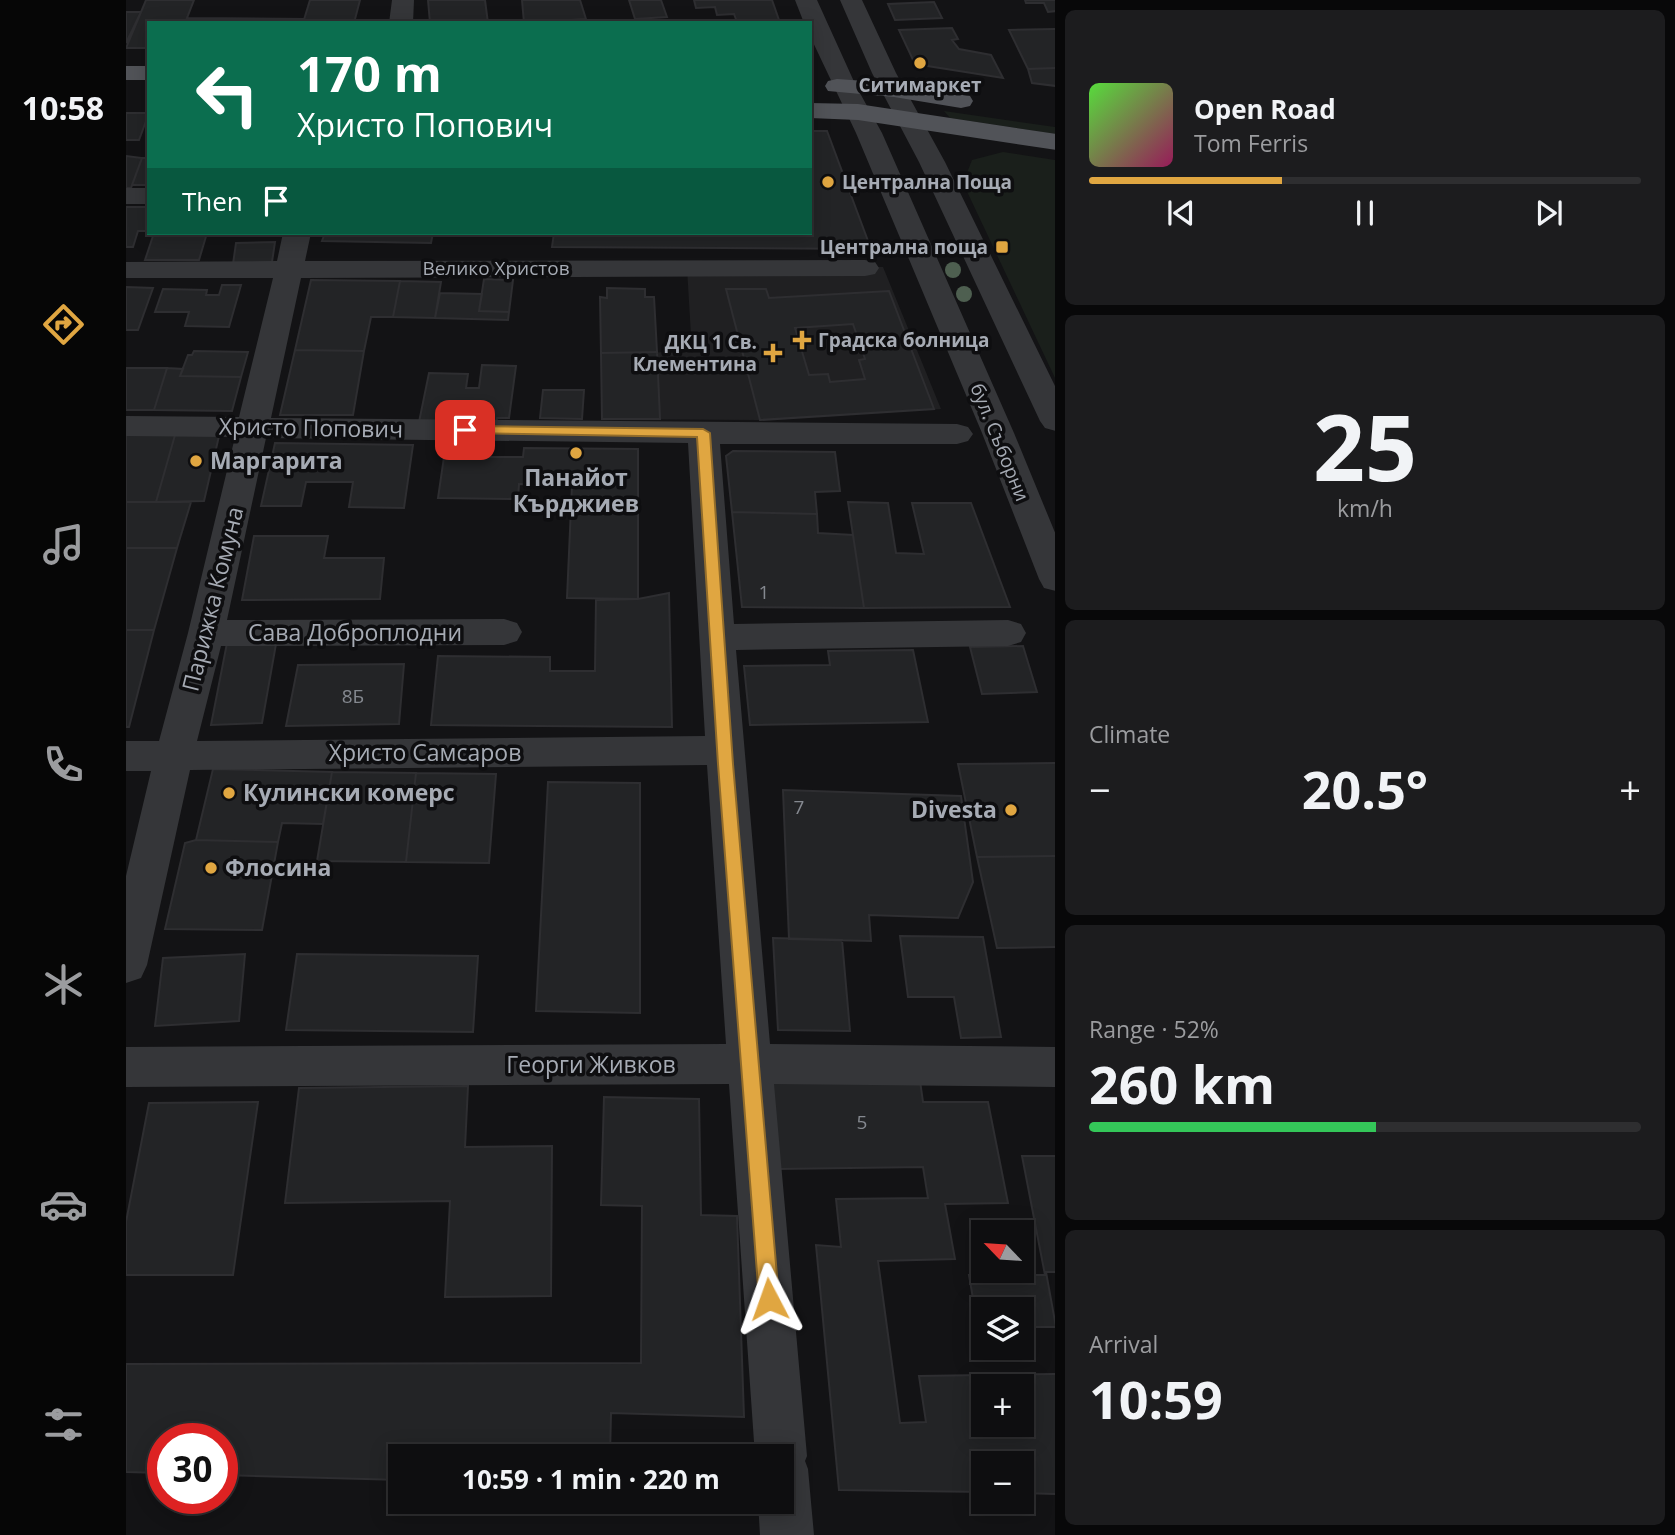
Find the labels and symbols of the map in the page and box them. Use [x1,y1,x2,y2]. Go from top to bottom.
marker: Ситимаркет [912,55,928,71]
place label: Ситимаркет [858,72,982,98]
place label: Централна Поща [842,169,1012,195]
marker: Централна Поща [820,174,836,190]
place label: Централна поща [820,234,988,260]
marker: Централна поща [994,239,1010,255]
street label: Велико Христов [422,255,570,281]
place label: Градска болница [818,327,989,353]
place label: ДКЦ 1 Св. Клементина [633,329,757,377]
marker: Градска болница [792,330,812,350]
marker: ДКЦ 1 Св. Клементина [763,343,783,363]
street label: бул. Съборни [965,379,1035,505]
pin [435,400,495,460]
street label: Христо Попович [219,409,403,445]
place label: Маргарита [210,444,343,476]
marker: Панайот Кърджиев [568,445,584,461]
marker: Маргарита [188,453,204,469]
place label: Панайот Кърджиев [513,461,639,519]
street label: Парижка Комуна [174,503,250,694]
house number: 1 [759,579,769,605]
street label: Сава Доброплодни [248,616,462,648]
house number: 8Б [342,683,364,709]
street label: Христо Самсаров [329,736,521,768]
place label: Кулински комерс [243,776,455,808]
marker: Кулински комерс [221,785,237,801]
place label: Divesta [911,793,997,825]
house number: 7 [794,794,804,820]
marker: Divesta [1003,802,1019,818]
place label: Флосина [225,851,331,883]
marker: Флосина [203,860,219,876]
street label: Георги Живков [506,1048,676,1080]
house number: 5 [857,1109,867,1135]
north arrow [971,1220,1034,1283]
position arrow [732,1262,806,1336]
speed limit sign: 30 [147,1423,238,1514]

